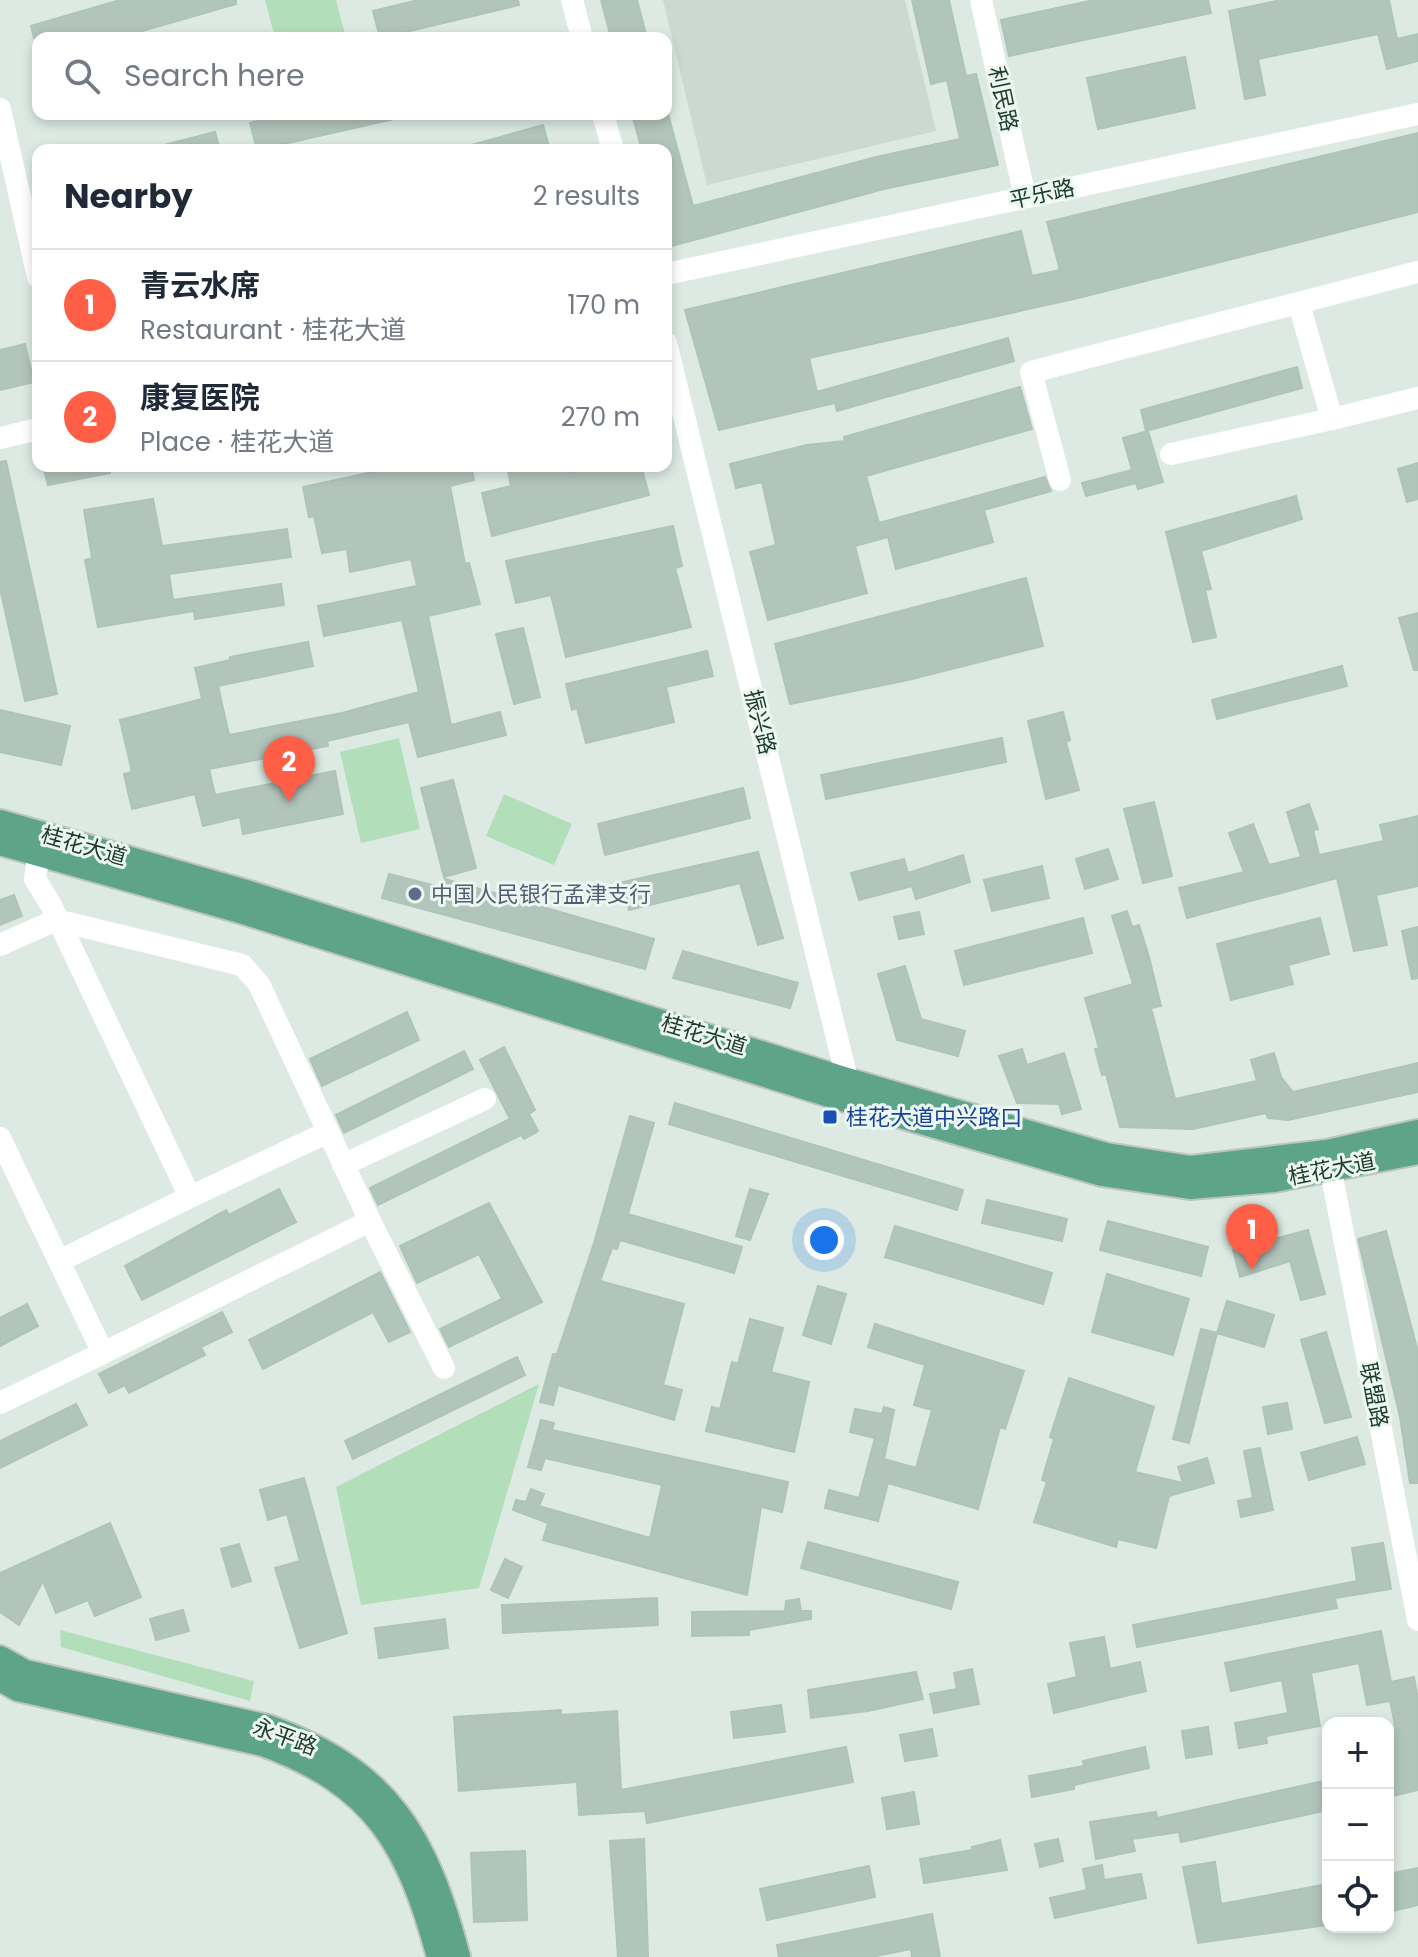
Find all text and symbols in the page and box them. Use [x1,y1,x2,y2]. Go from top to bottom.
search box [32,32,672,120]
icon: search [60,54,104,98]
text: Search here [124,54,305,97]
street label: 利民路 [981,63,1025,135]
text: Nearby [64,172,193,220]
street label: 平乐路 [1006,172,1078,216]
text: 2 results [533,178,640,214]
text: 青云水席 [140,264,260,307]
text: 1 [85,287,95,323]
text: 170 m [567,287,640,323]
text: Restaurant · 桂花大道 [140,312,406,348]
text: 康复医院 [140,376,260,419]
text: 2 [83,399,97,435]
text: 270 m [561,399,640,435]
text: Place · 桂花大道 [140,424,334,460]
street label: 振兴路 [737,686,783,758]
pin: 2 [263,736,315,802]
street label: 桂花大道 [37,819,131,873]
place label: 中国人民银行孟津支行 [431,879,651,910]
marker: 中国人民银行孟津支行 [406,885,424,903]
street label: 桂花大道 [657,1007,751,1063]
place label: 桂花大道中兴路口 [846,1102,1022,1133]
marker: 桂花大道中兴路口 [821,1108,839,1126]
street label: 桂花大道 [1286,1145,1378,1193]
pin: 1 [1226,1204,1278,1270]
your location [804,1220,844,1260]
street label: 联盟路 [1352,1360,1396,1430]
street label: 永平路 [249,1711,321,1763]
map controls [1322,1717,1394,1933]
button: + [1322,1717,1394,1789]
button: − [1322,1789,1394,1861]
button: locate [1322,1861,1394,1933]

